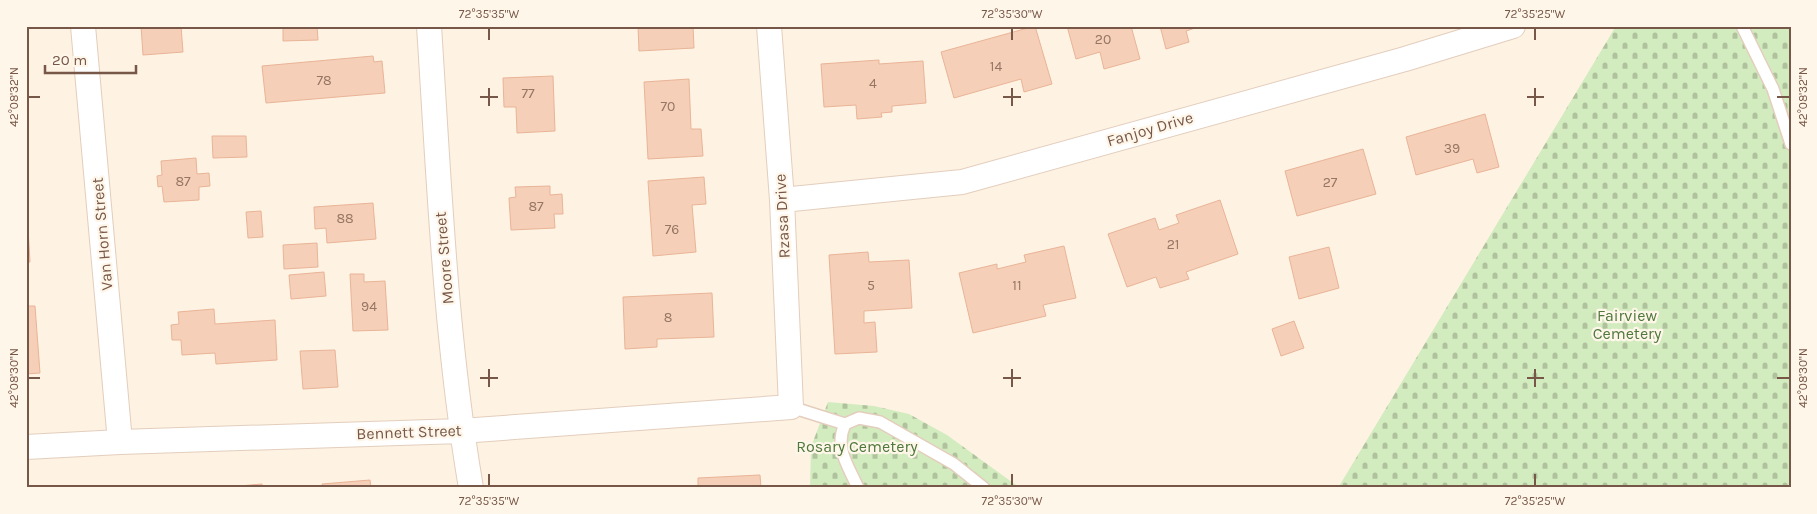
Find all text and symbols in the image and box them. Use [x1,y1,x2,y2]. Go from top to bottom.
text: 72°35'35"W [459,7,519,21]
text: 72°35'30"W [982,7,1043,21]
text: 72°35'25"W [1505,7,1565,21]
house number: 20 [1095,31,1111,48]
scale bar [45,42,136,74]
text: 20 m [52,51,87,69]
house number: 14 [990,58,1002,75]
text: 42°08'32"N [7,67,21,127]
text: 42°08'32"N [1796,67,1810,127]
house number: 78 [316,72,332,89]
house number: 4 [869,75,877,92]
house number: 77 [521,85,535,102]
house number: 70 [661,98,675,115]
street label: Fanjoy Drive [1105,108,1195,150]
house number: 39 [1444,140,1460,157]
house number: 87 [175,173,191,190]
street label: Rzasa Drive [770,173,794,259]
house number: 27 [1323,174,1338,191]
street label: Van Horn Street [88,177,116,291]
house number: 87 [528,198,544,215]
house number: 88 [336,210,354,227]
street label: Moore Street [430,211,458,305]
house number: 76 [665,221,679,238]
house number: 21 [1167,236,1179,253]
house number: 5 [867,277,875,294]
house number: 11 [1012,277,1022,294]
house number: 94 [361,298,377,315]
park label: Fairview Cemetery [1593,306,1662,343]
house number: 8 [664,309,672,326]
text: 42°08'30"N [7,348,21,408]
text: 42°08'30"N [1796,348,1810,408]
street label: Bennett Street [356,421,462,443]
park label: Rosary Cemetery [796,437,918,456]
text: 72°35'35"W [459,494,519,508]
text: 72°35'30"W [982,494,1043,508]
text: 72°35'25"W [1505,494,1565,508]

